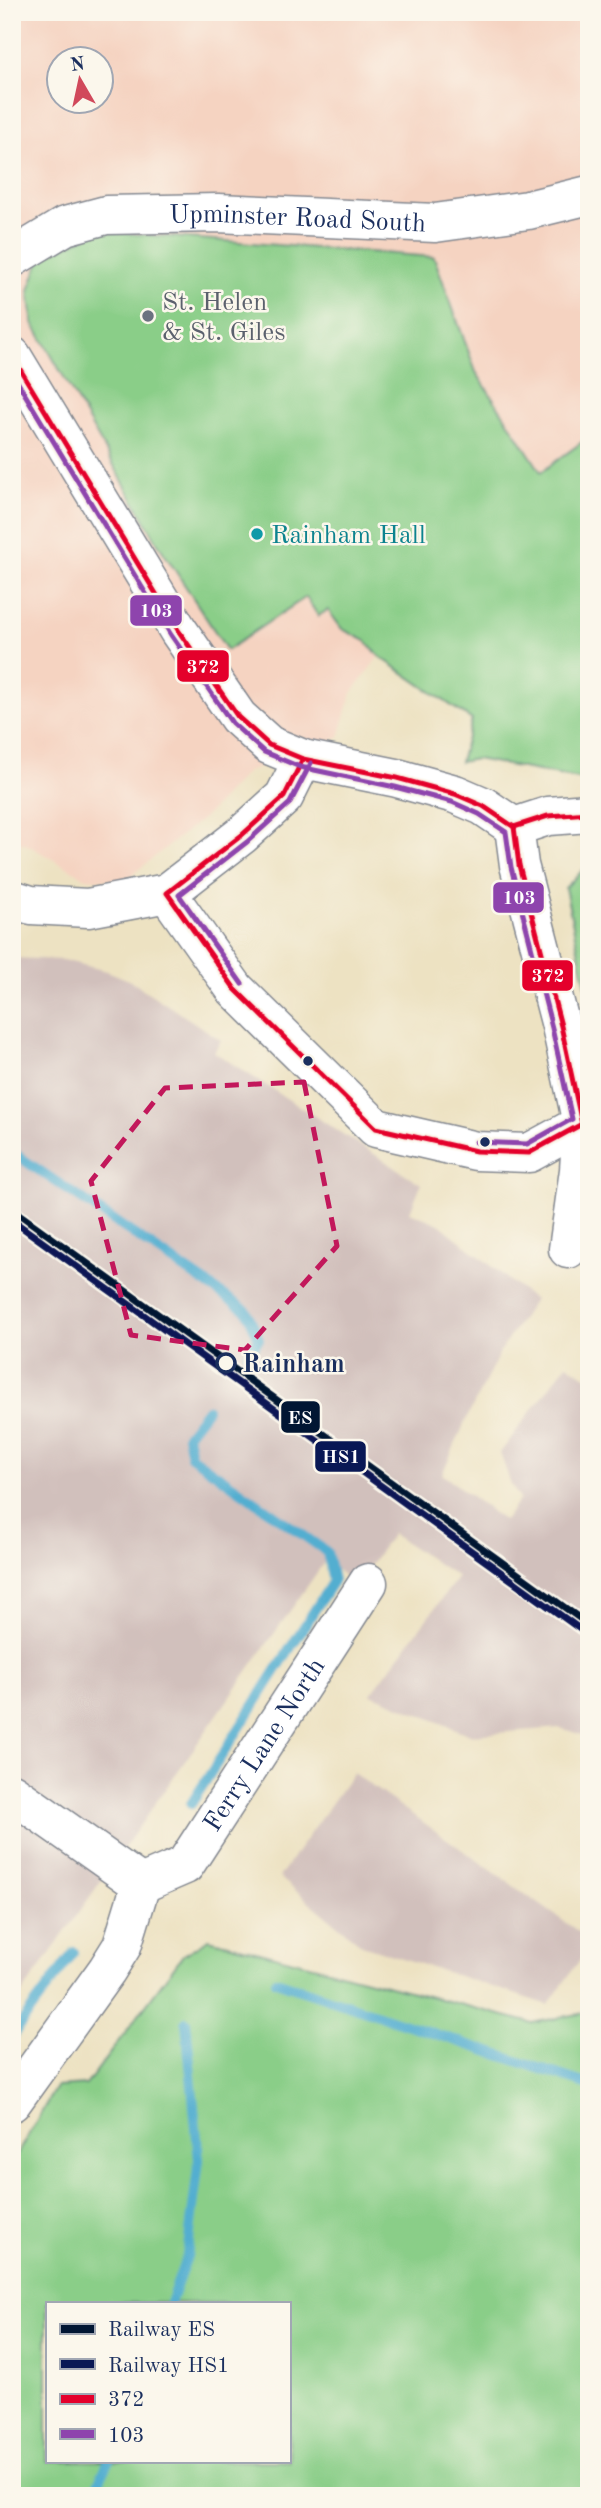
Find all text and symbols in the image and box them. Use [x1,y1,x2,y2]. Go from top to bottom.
north arrow [46,46,116,116]
text: N [69,55,87,76]
street label: Upminster Road South [169,202,427,238]
place label: St. Helen & St. Giles [162,290,286,346]
marker: St. Helen & St. Giles [140,308,156,324]
place label: Rainham Hall [271,523,426,549]
marker: Rainham Hall [249,526,265,542]
line badge: 103 [129,594,183,627]
text: 103 [139,603,173,622]
line badge: 372 [176,649,230,683]
text: 372 [186,659,220,678]
line badge: 103 [492,881,545,914]
text: 103 [502,890,536,909]
line badge: 372 [521,959,574,992]
text: 372 [531,968,565,987]
unlabelled marker [301,1054,315,1068]
unlabelled marker [478,1135,492,1149]
place label: Rainham [242,1352,345,1378]
marker: Rainham [216,1353,236,1373]
line badge: ES [280,1400,321,1434]
text: ES [288,1410,312,1429]
line badge: HS1 [314,1440,367,1473]
text: HS1 [322,1449,360,1468]
street label: Ferry Lane North [200,1654,331,1836]
legend [46,2302,290,2462]
text: Railway ES [108,2320,215,2341]
text: Railway HS1 [108,2356,229,2377]
text: 372 [108,2390,145,2411]
text: 103 [108,2426,145,2447]

